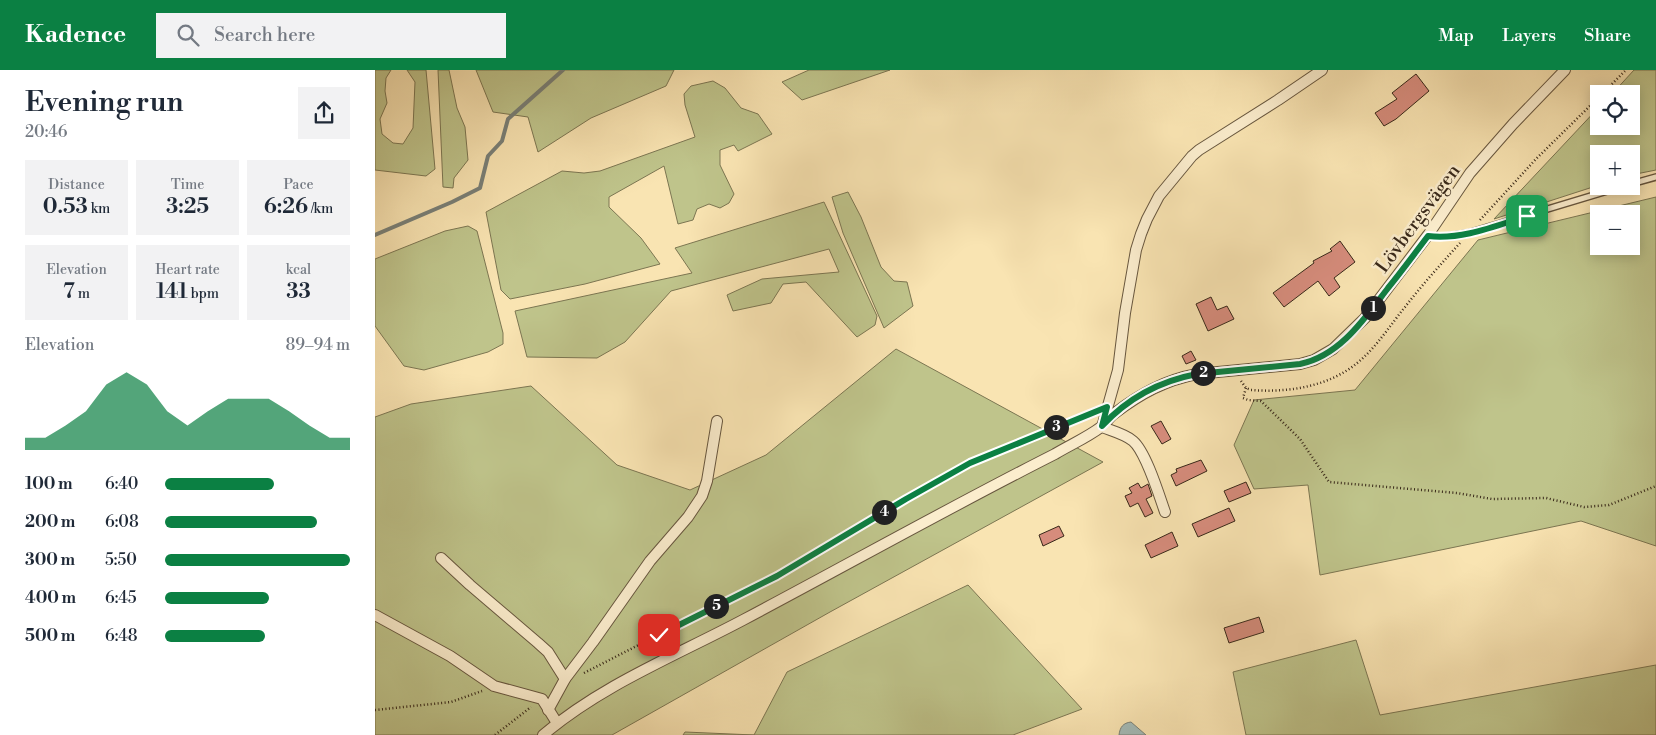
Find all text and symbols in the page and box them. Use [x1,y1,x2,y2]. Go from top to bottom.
search box [156,13,506,58]
text: Kadence [25,20,126,50]
icon: search [174,21,202,49]
text: Search here [214,23,315,47]
text: Map [1439,24,1474,47]
text: Layers [1502,24,1556,47]
text: Share [1584,24,1631,47]
text: Evening run [25,85,184,120]
map controls [1590,85,1640,255]
button: locate [1590,85,1640,135]
button: share [298,87,350,139]
text: 20:46 [25,122,68,142]
button: + [1590,145,1640,195]
street label: Lövbergsvägen [1370,159,1465,278]
text: Distance [48,176,105,194]
text: Time [171,176,204,194]
text: Pace [283,176,314,194]
text: 0.53 [43,194,88,220]
text: 3:25 [166,194,209,220]
text: 6:26 [264,194,308,220]
pin [1506,195,1548,237]
text: km [88,200,110,218]
text: /km [308,200,333,218]
icon: arrive [1513,202,1541,230]
button: − [1590,205,1640,255]
text: Elevation [46,261,107,279]
text: Heart rate [155,261,220,279]
text: kcal [286,261,311,279]
text: 7 [63,279,75,305]
text: 141 [156,279,188,305]
text: 33 [286,279,311,305]
text: m [75,285,90,303]
text: bpm [188,285,219,303]
pin: 1 [1361,296,1385,320]
text: 1 [1370,299,1377,317]
text: Elevation [25,335,94,355]
text: 89–94 m [285,335,350,355]
pin: 2 [1191,360,1215,386]
text: 2 [1199,364,1208,382]
pin: 3 [1043,414,1069,440]
text: 3 [1052,418,1061,436]
text: 100 m [25,474,73,494]
text: 6:40 [105,474,138,494]
pin: 4 [871,500,897,524]
text: 4 [880,503,889,521]
text: 200 m [25,512,75,532]
text: 6:08 [105,512,139,532]
text: 300 m [25,550,75,570]
text: 5:50 [105,550,137,570]
text: 400 m [25,588,76,608]
text: 6:45 [105,588,137,608]
pin: 5 [703,594,729,618]
text: 5 [712,597,721,615]
pin [638,614,680,656]
icon: check [645,621,673,649]
text: 500 m [25,626,75,646]
text: 6:48 [105,626,138,646]

